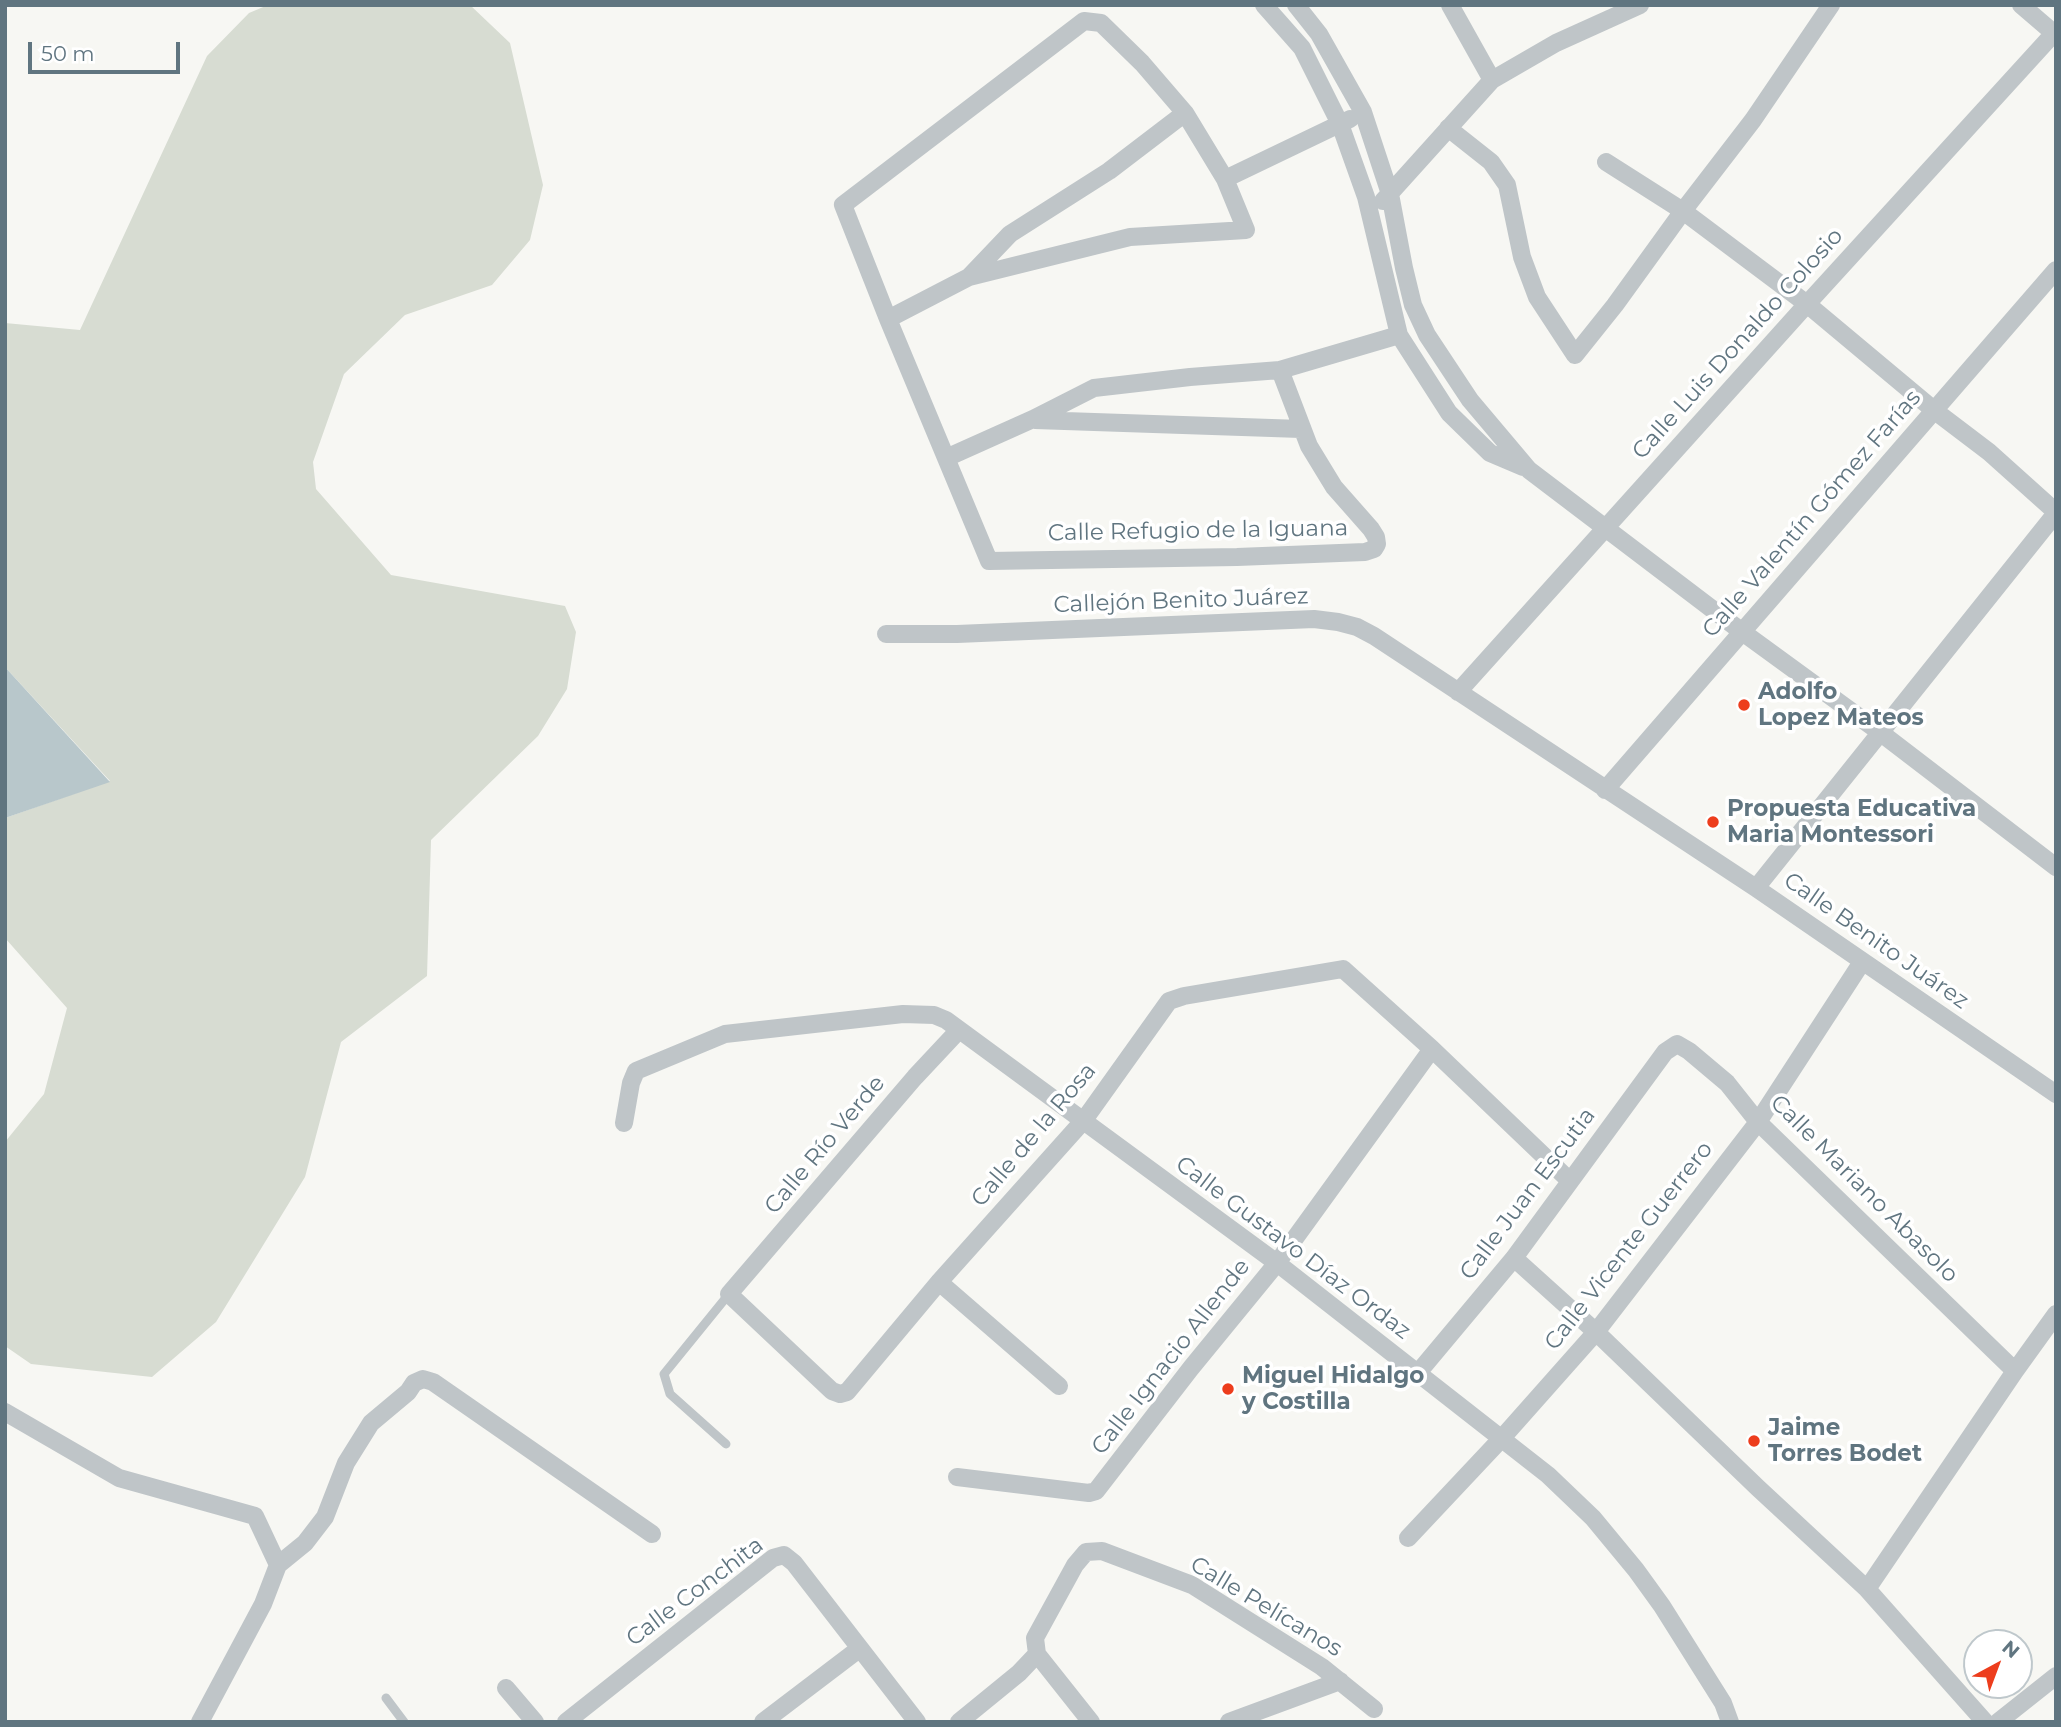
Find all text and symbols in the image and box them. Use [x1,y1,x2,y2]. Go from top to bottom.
scale bar [32,28,184,72]
text: 50 m [41,41,95,66]
street label: Calle Luis Donaldo Colosio [1627,223,1849,465]
street label: Calle Valentín Gómez Farías [1697,385,1927,643]
street label: Calle Refugio de la Iguana [1048,515,1348,547]
street label: Callejón Benito Juárez [1053,583,1309,619]
place label: Adolfo Lopez Mateos [1758,678,1924,732]
marker: Adolfo Lopez Mateos [1736,697,1752,713]
place label: Propuesta Educativa Maria Montessori [1727,795,1976,849]
marker: Propuesta Educativa Maria Montessori [1705,814,1721,830]
street label: Calle Benito Juárez [1778,867,1974,1015]
street label: Calle de la Rosa [966,1058,1102,1212]
street label: Calle Río Verde [759,1070,891,1220]
street label: Calle Mariano Abasolo [1764,1089,1964,1289]
street label: Calle Juan Escutia [1454,1103,1602,1285]
street label: Calle Vicente Guerrero [1539,1136,1719,1356]
street label: Calle Gustavo Díaz Ordaz [1170,1151,1416,1345]
street label: Calle Ignacio Allende [1086,1254,1256,1460]
place label: Miguel Hidalgo y Costilla [1242,1362,1424,1416]
marker: Miguel Hidalgo y Costilla [1220,1381,1236,1397]
place label: Jaime Torres Bodet [1768,1414,1922,1468]
marker: Jaime Torres Bodet [1746,1433,1762,1449]
street label: Calle Conchita [621,1531,769,1653]
street label: Calle Pelícanos [1185,1551,1347,1663]
north arrow [1963,1629,2033,1699]
text: N [1997,1636,2024,1663]

